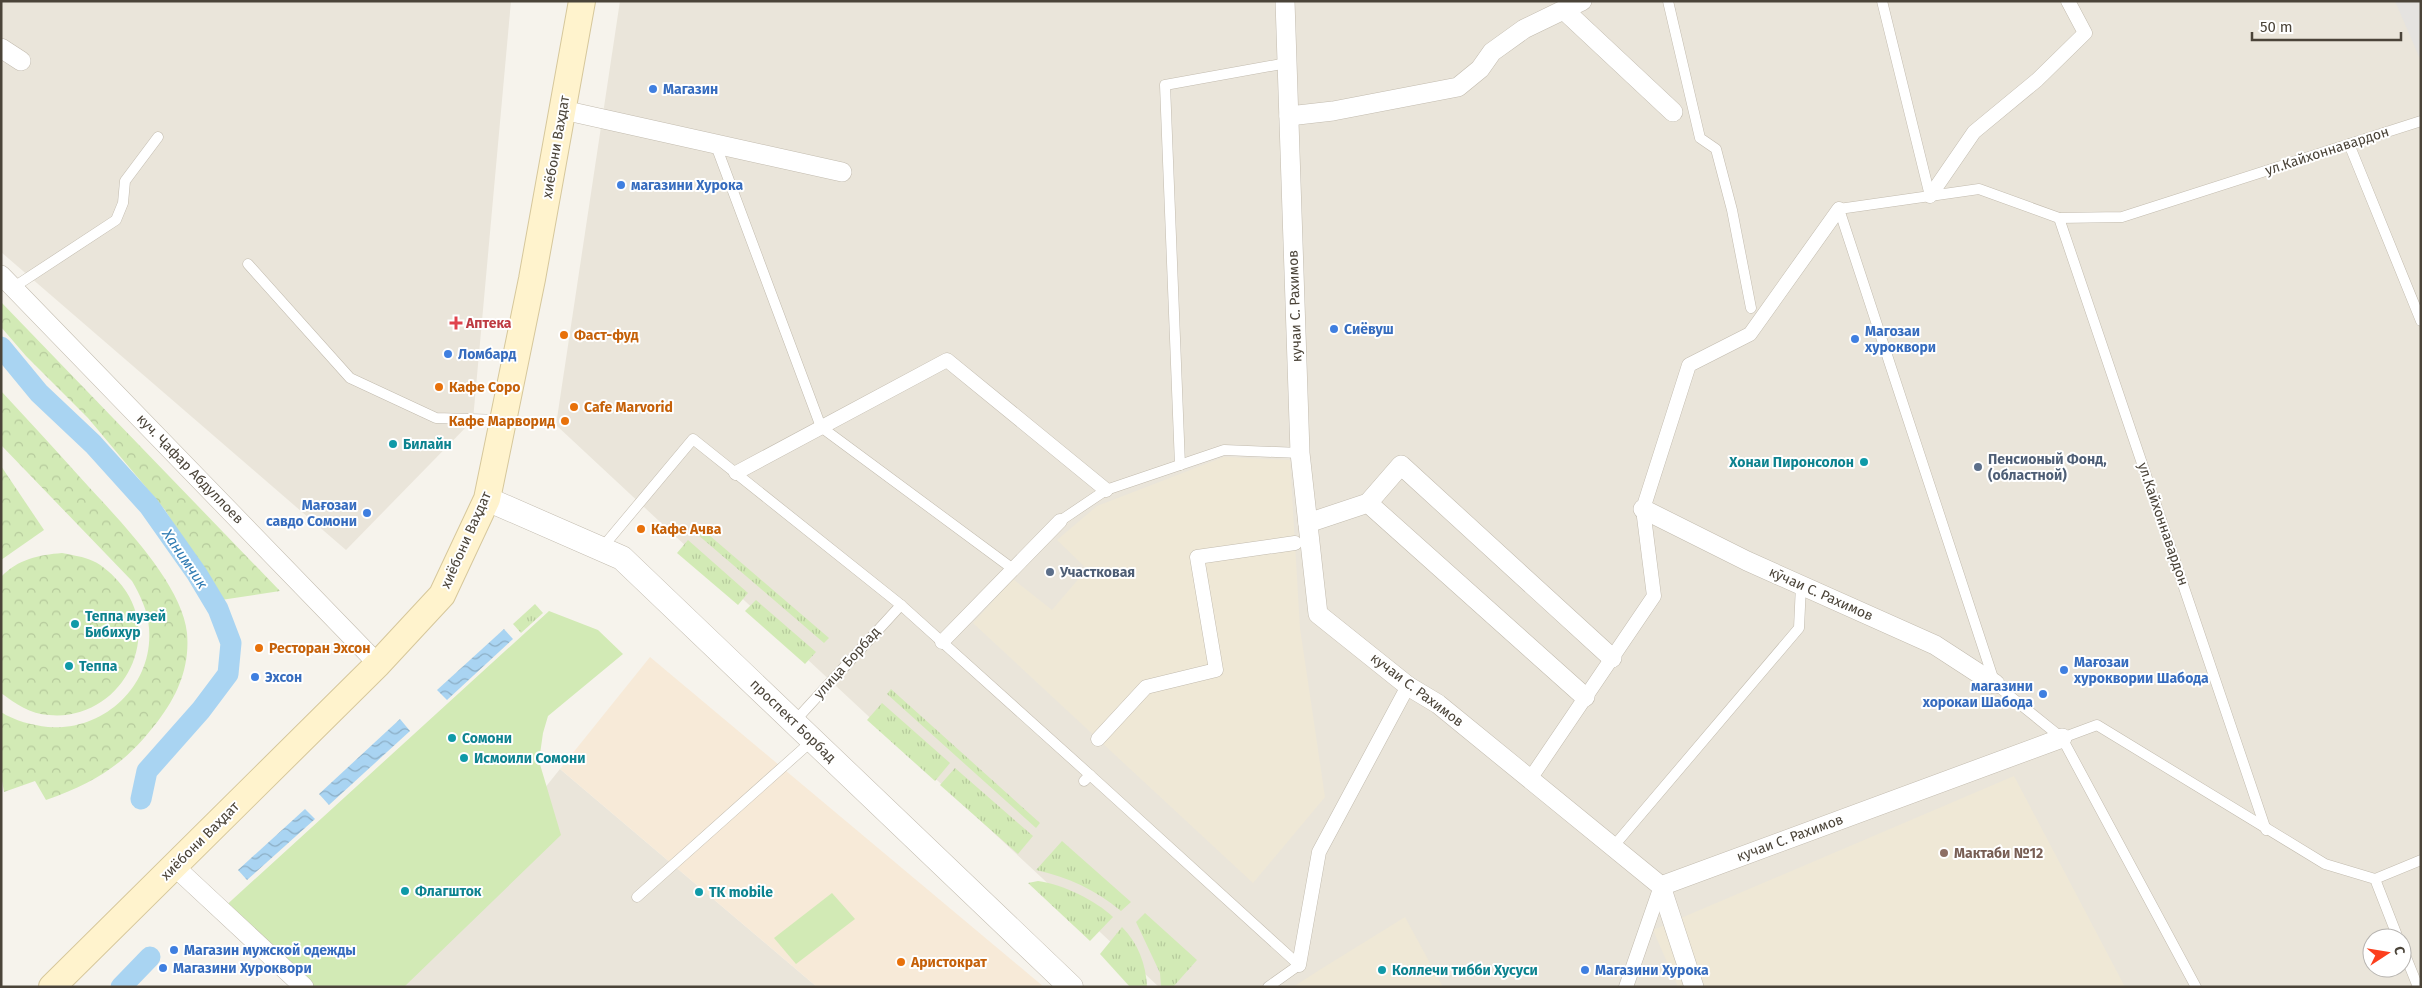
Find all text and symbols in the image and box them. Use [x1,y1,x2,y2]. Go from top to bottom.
scale bar [2252,10,2401,42]
text: 50 m [2260,18,2293,36]
place label: Магазин [663,81,718,98]
marker: Магазин [647,83,659,95]
street label: хиёбони Ваҳдат [539,94,574,200]
street label: ул.Кайхоннавардон [2263,123,2391,179]
place label: магазини Хурока [631,177,743,194]
marker: магазини Хурока [615,179,627,191]
street label: кучаи С. Рахимов [1285,250,1305,362]
place label: Аптека [465,315,512,332]
marker: Аптека [450,317,462,329]
place label: Сиёвуш [1344,321,1394,338]
marker: Сиёвуш [1328,323,1340,335]
place label: Магозаи хуроквори [1864,323,1936,356]
place label: Фаст-фуд [574,327,639,344]
marker: Фаст-фуд [558,329,570,341]
marker: Магозаи хуроквори [1849,333,1861,345]
place label: Ломбард [458,346,517,363]
marker: Ломбард [442,348,454,360]
place label: Кафе Соро [449,379,521,396]
marker: Кафе Соро [433,381,445,393]
place label: Cafe Marvorid [584,399,673,416]
marker: Cafe Marvorid [568,401,580,413]
street label: куч. Ҷафар Абдуллоев [133,410,247,528]
place label: Кафе Марворид [449,413,555,430]
marker: Кафе Марворид [559,415,571,427]
place label: Билайн [403,436,452,453]
marker: Билайн [387,438,399,450]
place label: Пенсионый Фонд, (областной) [1988,451,2107,484]
place label: Хонаи Пиронсолон [1728,454,1854,471]
marker: Хонаи Пиронсолон [1858,456,1870,468]
street label: ул.Кайхоннавардон [2134,460,2192,588]
marker: Пенсионый Фонд, (областной) [1972,461,1984,473]
street label: хиёбони Ваҳдат [437,488,495,591]
place label: Мағозаи савдо Сомони [266,497,357,530]
marker: Мағозаи савдо Сомони [361,507,373,519]
place label: Кафе Ачва [651,521,722,538]
marker: Кафе Ачва [635,523,647,535]
water label: Ханимчик [158,525,212,592]
street label: кӯчаи С. Рахимов [1766,563,1876,625]
place label: Участковая [1059,564,1135,581]
marker: Участковая [1044,566,1056,578]
place label: Теппа музей Бибихур [85,608,166,641]
marker: Теппа музей Бибихур [69,618,81,630]
street label: улица Борбад [810,623,884,702]
place label: Ресторан Эхсон [269,640,371,657]
marker: Ресторан Эхсон [253,642,265,654]
street label: кучаи С. Рахимов [1367,649,1467,731]
place label: Мағозаи хуроквории Шабода [2073,654,2209,687]
place label: Теппа [79,658,118,675]
marker: Теппа [63,660,75,672]
marker: Мағозаи хуроквории Шабода [2058,664,2070,676]
place label: Эхсон [265,669,302,686]
marker: Эхсон [249,671,261,683]
street label: проспект Борбад [747,676,840,766]
place label: магазини хорокаи Шабода [1922,678,2033,711]
marker: магазини хорокаи Шабода [2037,688,2049,700]
place label: Сомони [462,730,512,747]
marker: Сомони [446,732,458,744]
place label: Исмоили Сомони [474,750,585,767]
marker: Исмоили Сомони [458,752,470,764]
street label: хиёбони Ваҳдат [157,798,243,884]
street label: кучаи С. Рахимов [1734,811,1846,865]
place label: Мактаби №12 [1954,845,2043,862]
marker: Мактаби №12 [1938,847,1950,859]
place label: Флагшток [415,883,482,900]
place label: TK mobile [709,884,773,901]
marker: Флагшток [399,885,411,897]
marker: TK mobile [693,886,705,898]
north arrow [2362,928,2412,978]
place label: Магазин мужской одежды [184,942,356,959]
marker: Магазин мужской одежды [168,944,180,956]
text: С [2390,945,2408,956]
place label: Аристократ [910,954,987,971]
marker: Аристократ [895,956,907,968]
place label: Магазини Хуроквори [173,960,312,977]
marker: Магазини Хуроквори [157,962,169,974]
place label: Коллечи тибби Хусуси [1392,962,1538,979]
place label: Магазини Хурока [1595,962,1709,979]
marker: Коллечи тибби Хусуси [1376,964,1388,976]
marker: Магазини Хурока [1579,964,1591,976]

